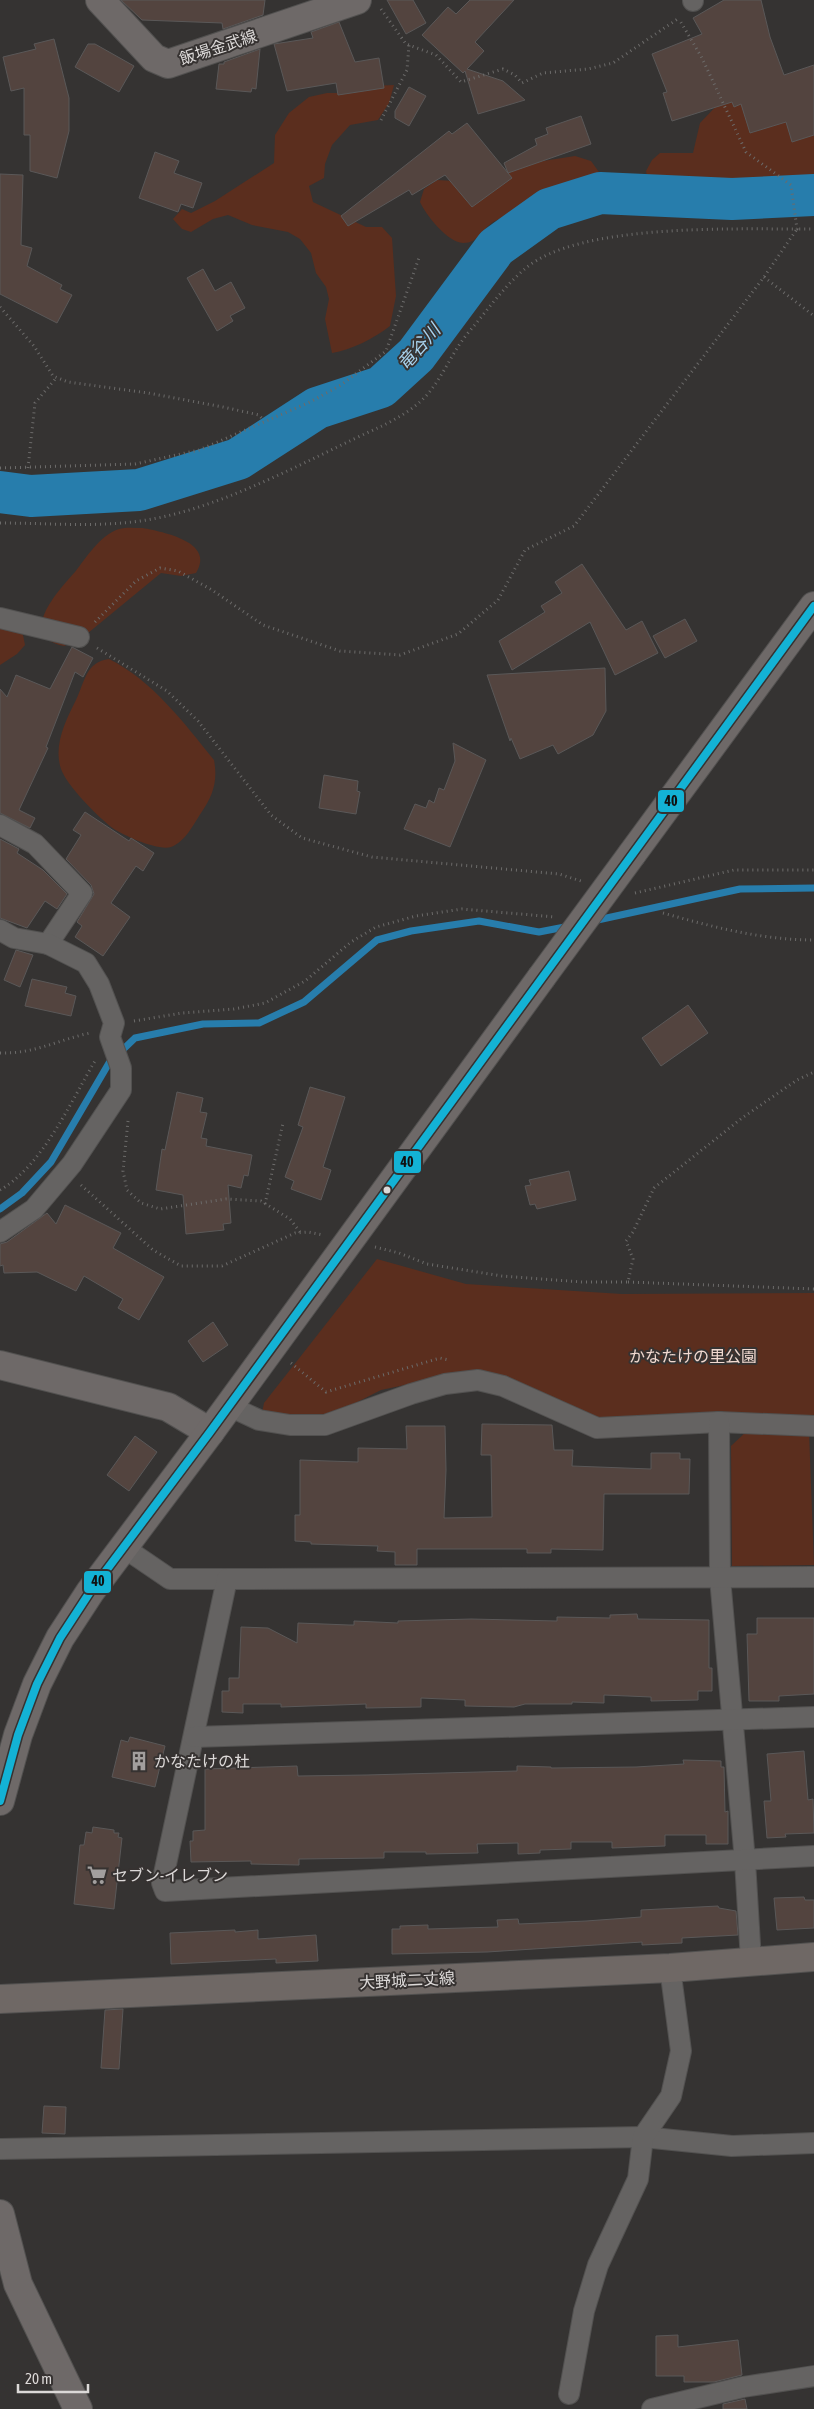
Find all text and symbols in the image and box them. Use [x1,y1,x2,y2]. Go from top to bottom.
street label: 飯場金武線 [177,26,259,68]
water label: 竜谷川 [393,318,446,374]
line badge: 40 [657,789,685,813]
text: 40 [663,793,678,809]
line badge: 40 [393,1150,422,1174]
text: 40 [399,1154,414,1170]
unlabelled marker [382,1185,392,1195]
park label: かなたけの里公園 [629,1347,757,1365]
line badge: 40 [83,1570,112,1594]
text: 40 [90,1573,105,1589]
building icon: かなたけの杜 [128,1750,150,1772]
place label: かなたけの杜 [154,1752,250,1770]
supermarket icon: セブン-イレブン [86,1864,108,1886]
place label: セブン-イレブン [112,1866,228,1884]
street label: 大野城二丈線 [359,1968,455,1992]
scale bar [18,2362,88,2394]
text: 20 m [25,2370,52,2387]

